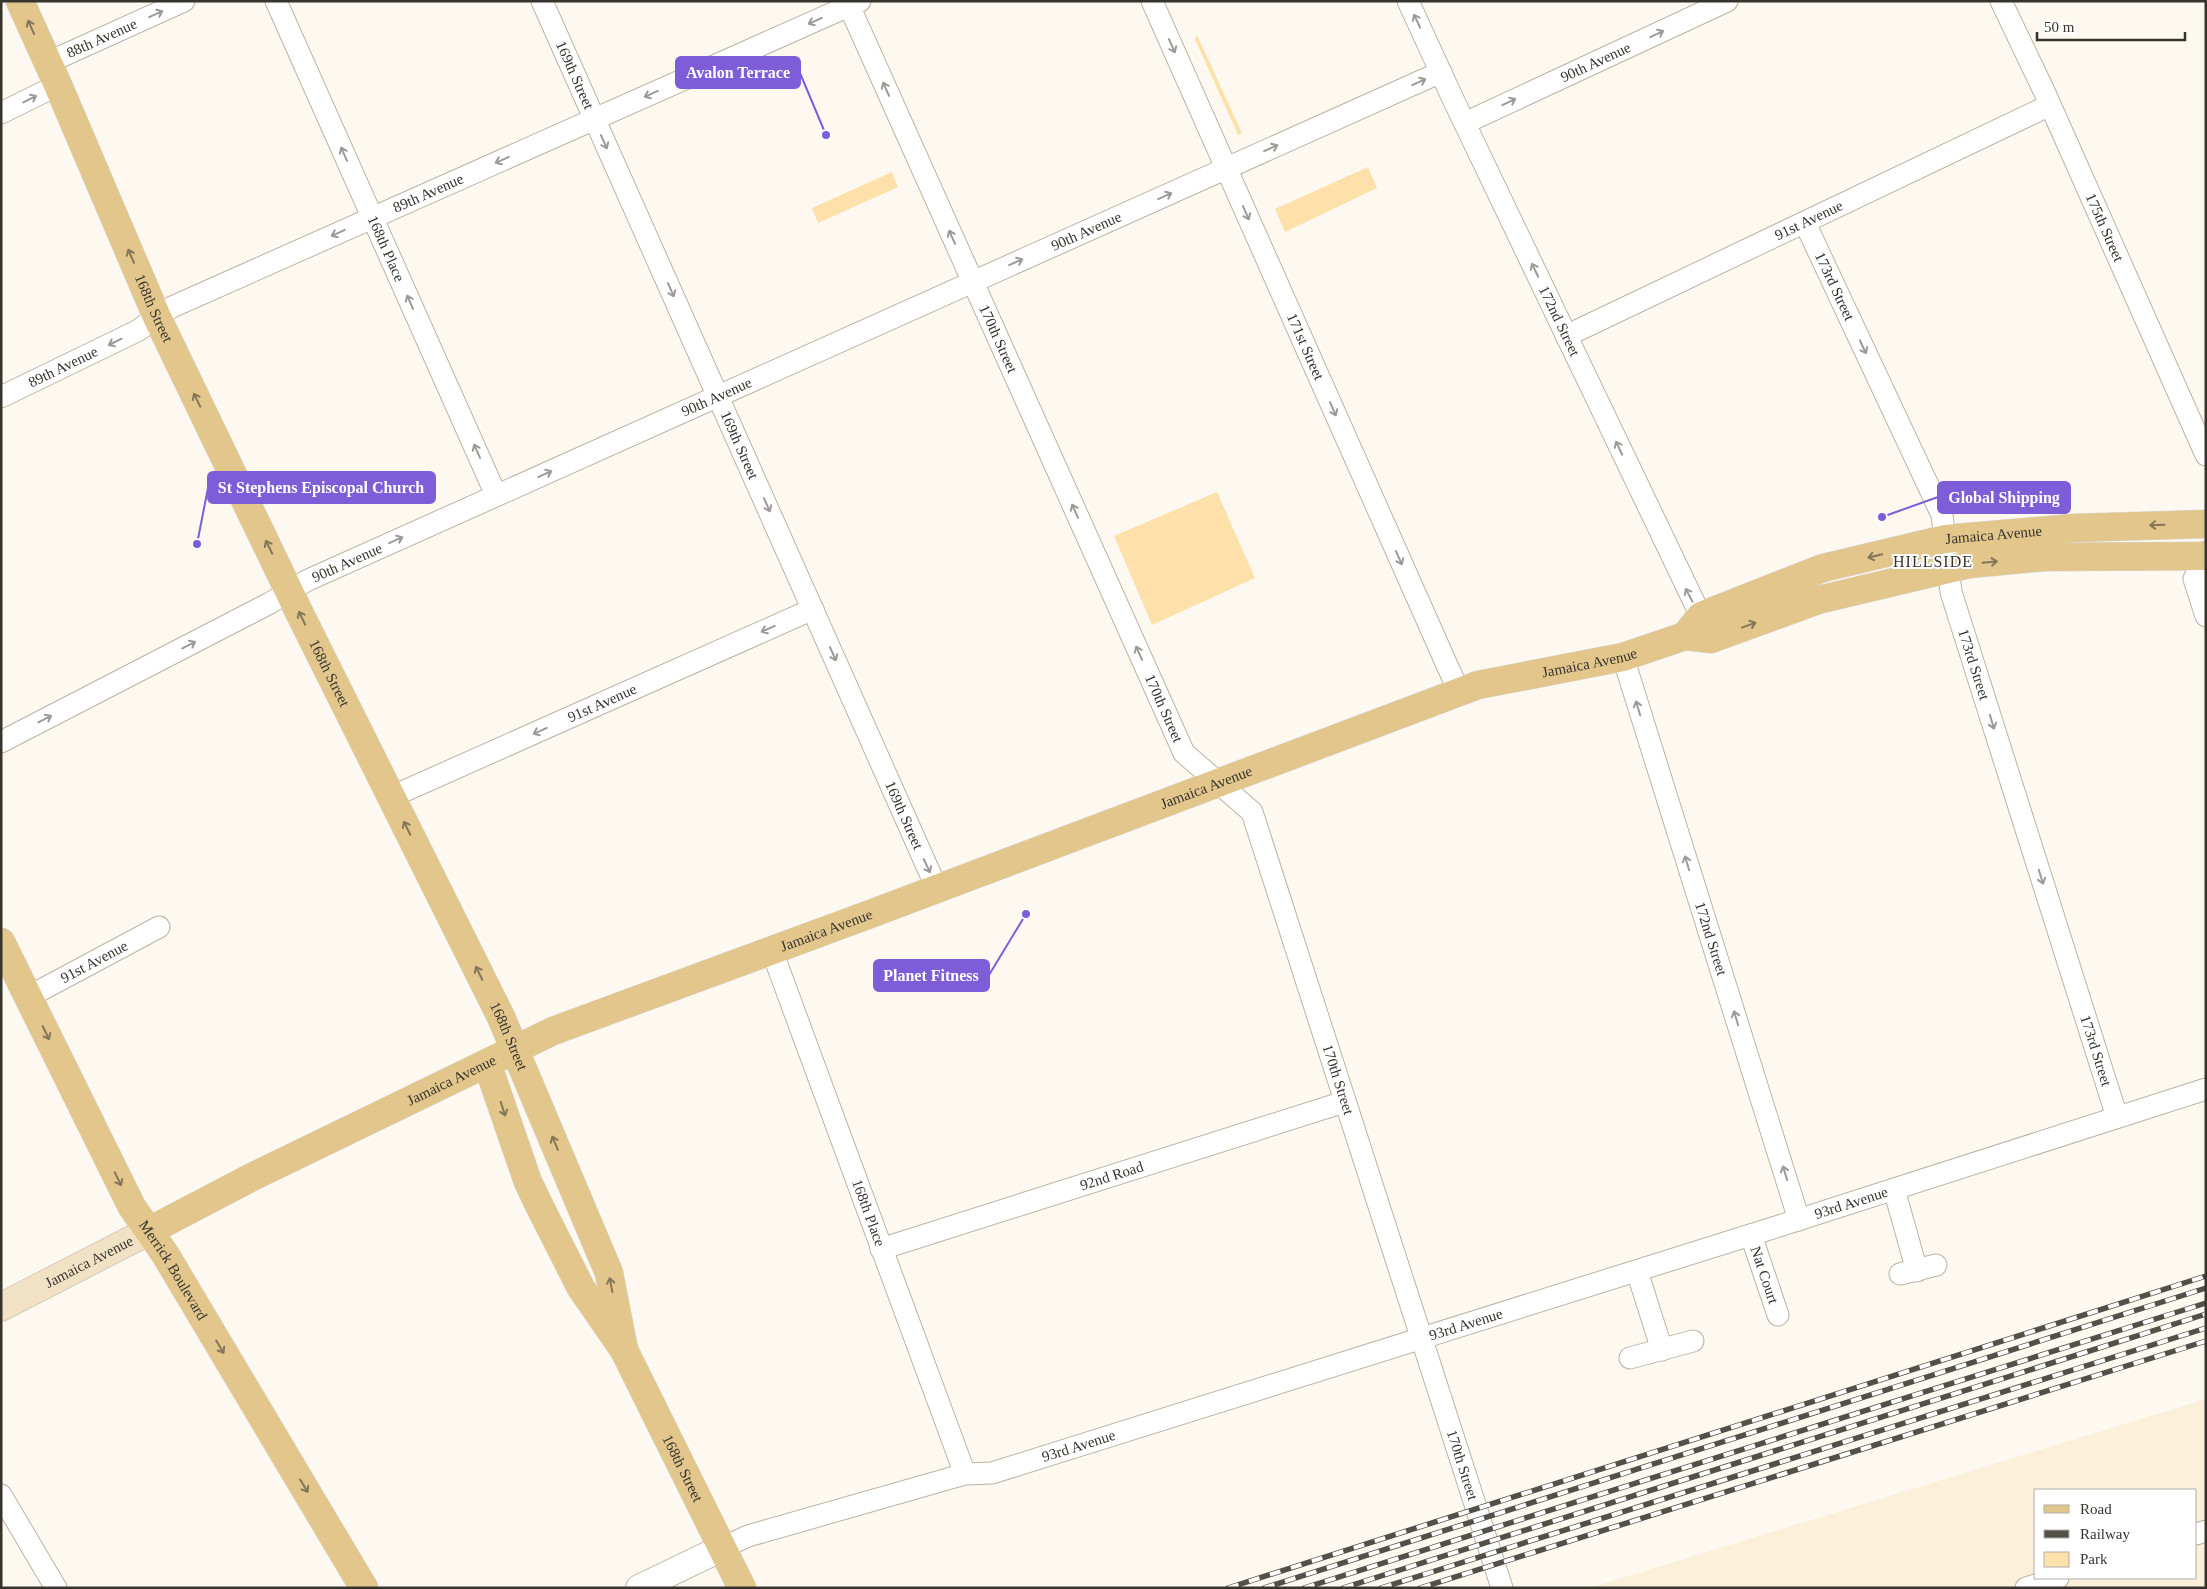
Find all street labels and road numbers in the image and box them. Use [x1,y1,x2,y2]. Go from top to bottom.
street label: 88th Avenue [64,15,140,61]
street label: 169th Street [553,38,597,112]
street label: 90th Avenue [1558,39,1633,85]
street label: 89th Avenue [391,170,466,216]
street label: 175th Street [2083,191,2127,265]
street label: 91st Avenue [1772,197,1846,243]
street label: 90th Avenue [1049,208,1124,254]
street label: 168th Place [365,213,408,284]
street label: 173rd Street [1812,250,1858,324]
street label: 168th Street [132,272,176,346]
street label: 172nd Street [1536,283,1583,360]
street label: 170th Street [976,302,1021,376]
street label: 171st Street [1284,311,1328,383]
street label: 89th Avenue [26,343,101,390]
street label: 90th Avenue [679,374,754,420]
street label: 169th Street [717,408,762,482]
street label: Jamaica Avenue [1945,523,2043,547]
street label: 90th Avenue [310,540,385,585]
street label: 173rd Street [1955,627,1993,703]
street label: 168th Street [306,637,353,710]
street label: Jamaica Avenue [1540,645,1639,681]
street label: 170th Street [1142,672,1186,746]
street label: 91st Avenue [565,681,639,725]
street label: Jamaica Avenue [1158,763,1255,812]
street label: 169th Street [882,779,927,852]
street label: 172nd Street [1692,900,1730,978]
street label: Jamaica Avenue [778,906,875,955]
street label: 91st Avenue [58,937,131,986]
street label: 168th Street [487,999,531,1073]
street label: 173rd Street [2077,1013,2115,1089]
street label: 170th Street [1319,1042,1357,1117]
street label: Jamaica Avenue [404,1052,499,1109]
street label: 92nd Road [1078,1158,1146,1193]
street label: 168th Place [849,1177,888,1249]
street label: 93rd Avenue [1813,1184,1890,1222]
street label: Merrick Boulevard [136,1217,211,1323]
street label: Jamaica Avenue [42,1232,136,1291]
street label: Nat Court [1747,1244,1782,1306]
street label: 93rd Avenue [1427,1305,1505,1343]
street label: 93rd Avenue [1040,1427,1117,1465]
street label: 170th Street [1444,1428,1481,1503]
street label: 168th Street [659,1432,706,1505]

